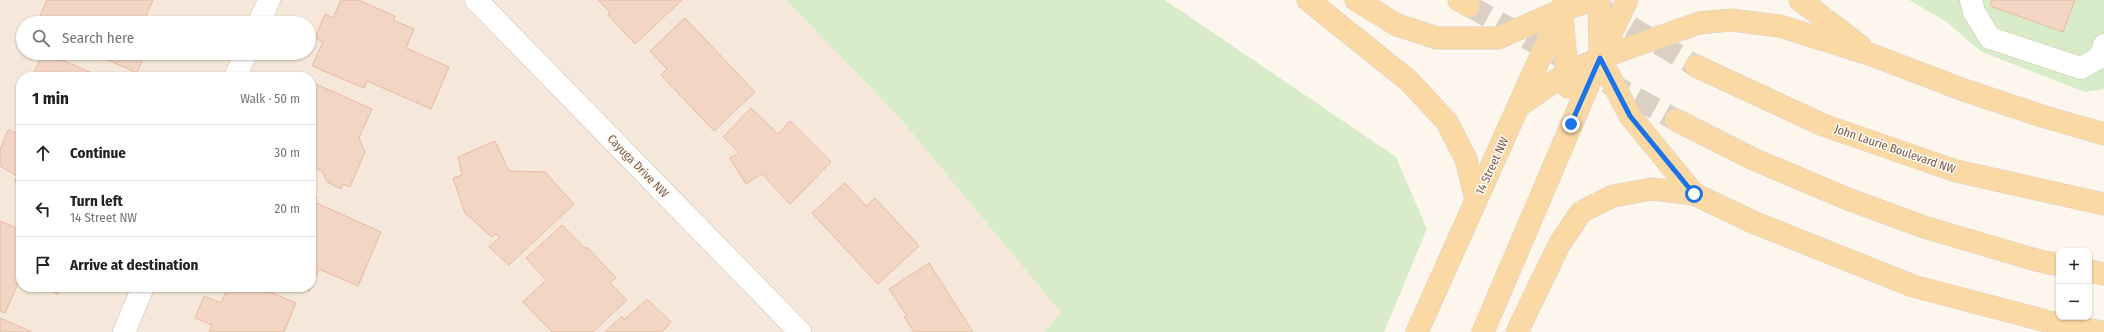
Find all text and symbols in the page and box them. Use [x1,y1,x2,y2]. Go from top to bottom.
search box [16,16,316,60]
icon: search [30,27,52,49]
text: Search here [62,29,134,47]
text: 1 min [32,88,69,109]
text: Walk · 50 m [240,91,300,106]
route end [1562,115,1580,133]
street label: John Laurie Boulevard NW [1833,122,1957,176]
street label: Cayuga Drive NW [605,132,671,200]
street label: 14 Street NW [1473,135,1511,197]
icon: ahead [32,142,54,164]
text: Continue [70,144,126,162]
text: 30 m [274,145,300,160]
route start [1685,185,1703,203]
text: Turn left [70,192,123,210]
icon: left [32,198,54,220]
text: 20 m [274,201,300,216]
text: 14 Street NW [70,210,137,225]
map controls [2056,248,2092,320]
button: + [2056,248,2092,284]
icon: arrive [32,254,54,276]
text: Arrive at destination [70,256,198,274]
button: − [2056,284,2092,320]

